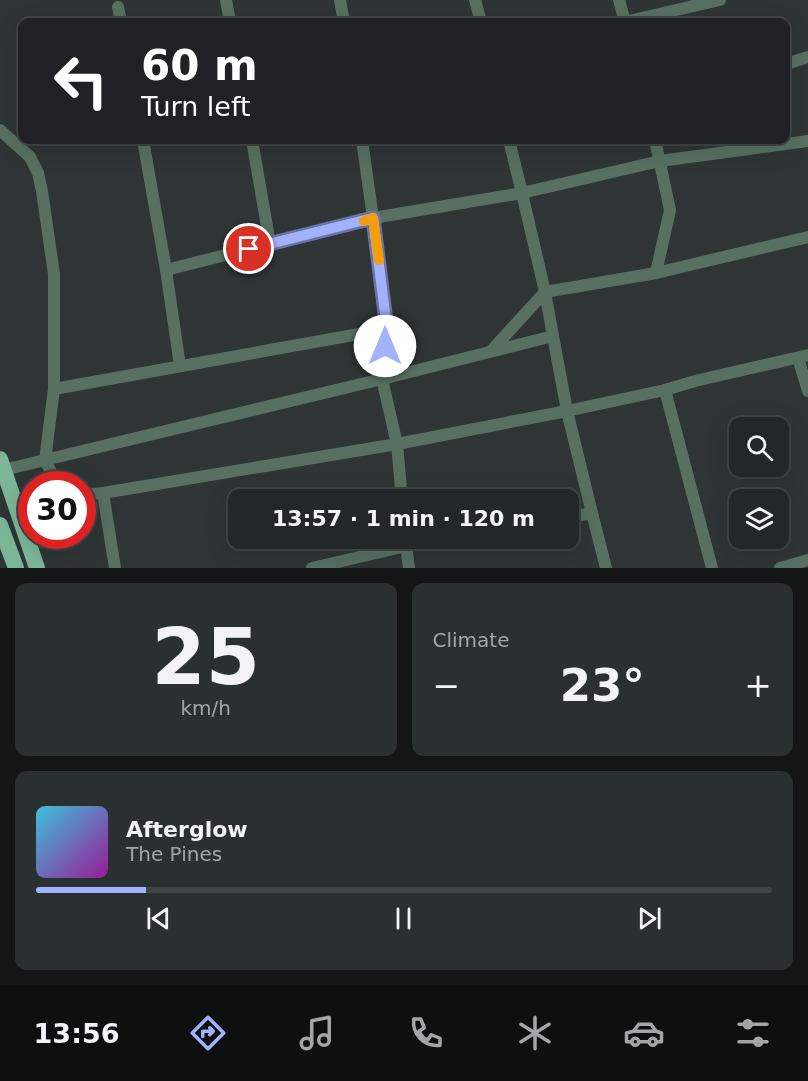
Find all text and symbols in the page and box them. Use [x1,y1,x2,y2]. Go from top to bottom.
text: 60 m [141,41,258,90]
icon: left [42,42,120,120]
text: Turn left [141,91,251,122]
pin [223,223,274,274]
icon: arrive [232,232,265,265]
position arrow [353,314,417,378]
map controls [729,417,789,549]
button: search [729,417,789,477]
speed limit sign: 30 [18,471,96,549]
button: layers [729,489,789,549]
text: 13:57 · 1 min · 120 m [272,506,535,531]
text: 25 [151,612,260,702]
text: Climate [433,628,509,652]
text: 23° [560,659,645,712]
text: − [433,666,460,705]
text: + [744,666,772,705]
text: km/h [181,696,231,720]
text: Afterglow [126,817,248,842]
text: The Pines [126,842,222,866]
icon: previous [142,902,175,935]
icon: pause [387,902,420,935]
icon: next [633,902,666,935]
icon: directions [187,1012,229,1054]
icon: music [296,1012,338,1054]
icon: phone [405,1012,447,1054]
icon: climate [514,1012,556,1054]
icon: car [623,1012,665,1054]
icon: filters [732,1012,774,1054]
text: 13:56 [34,1018,120,1049]

